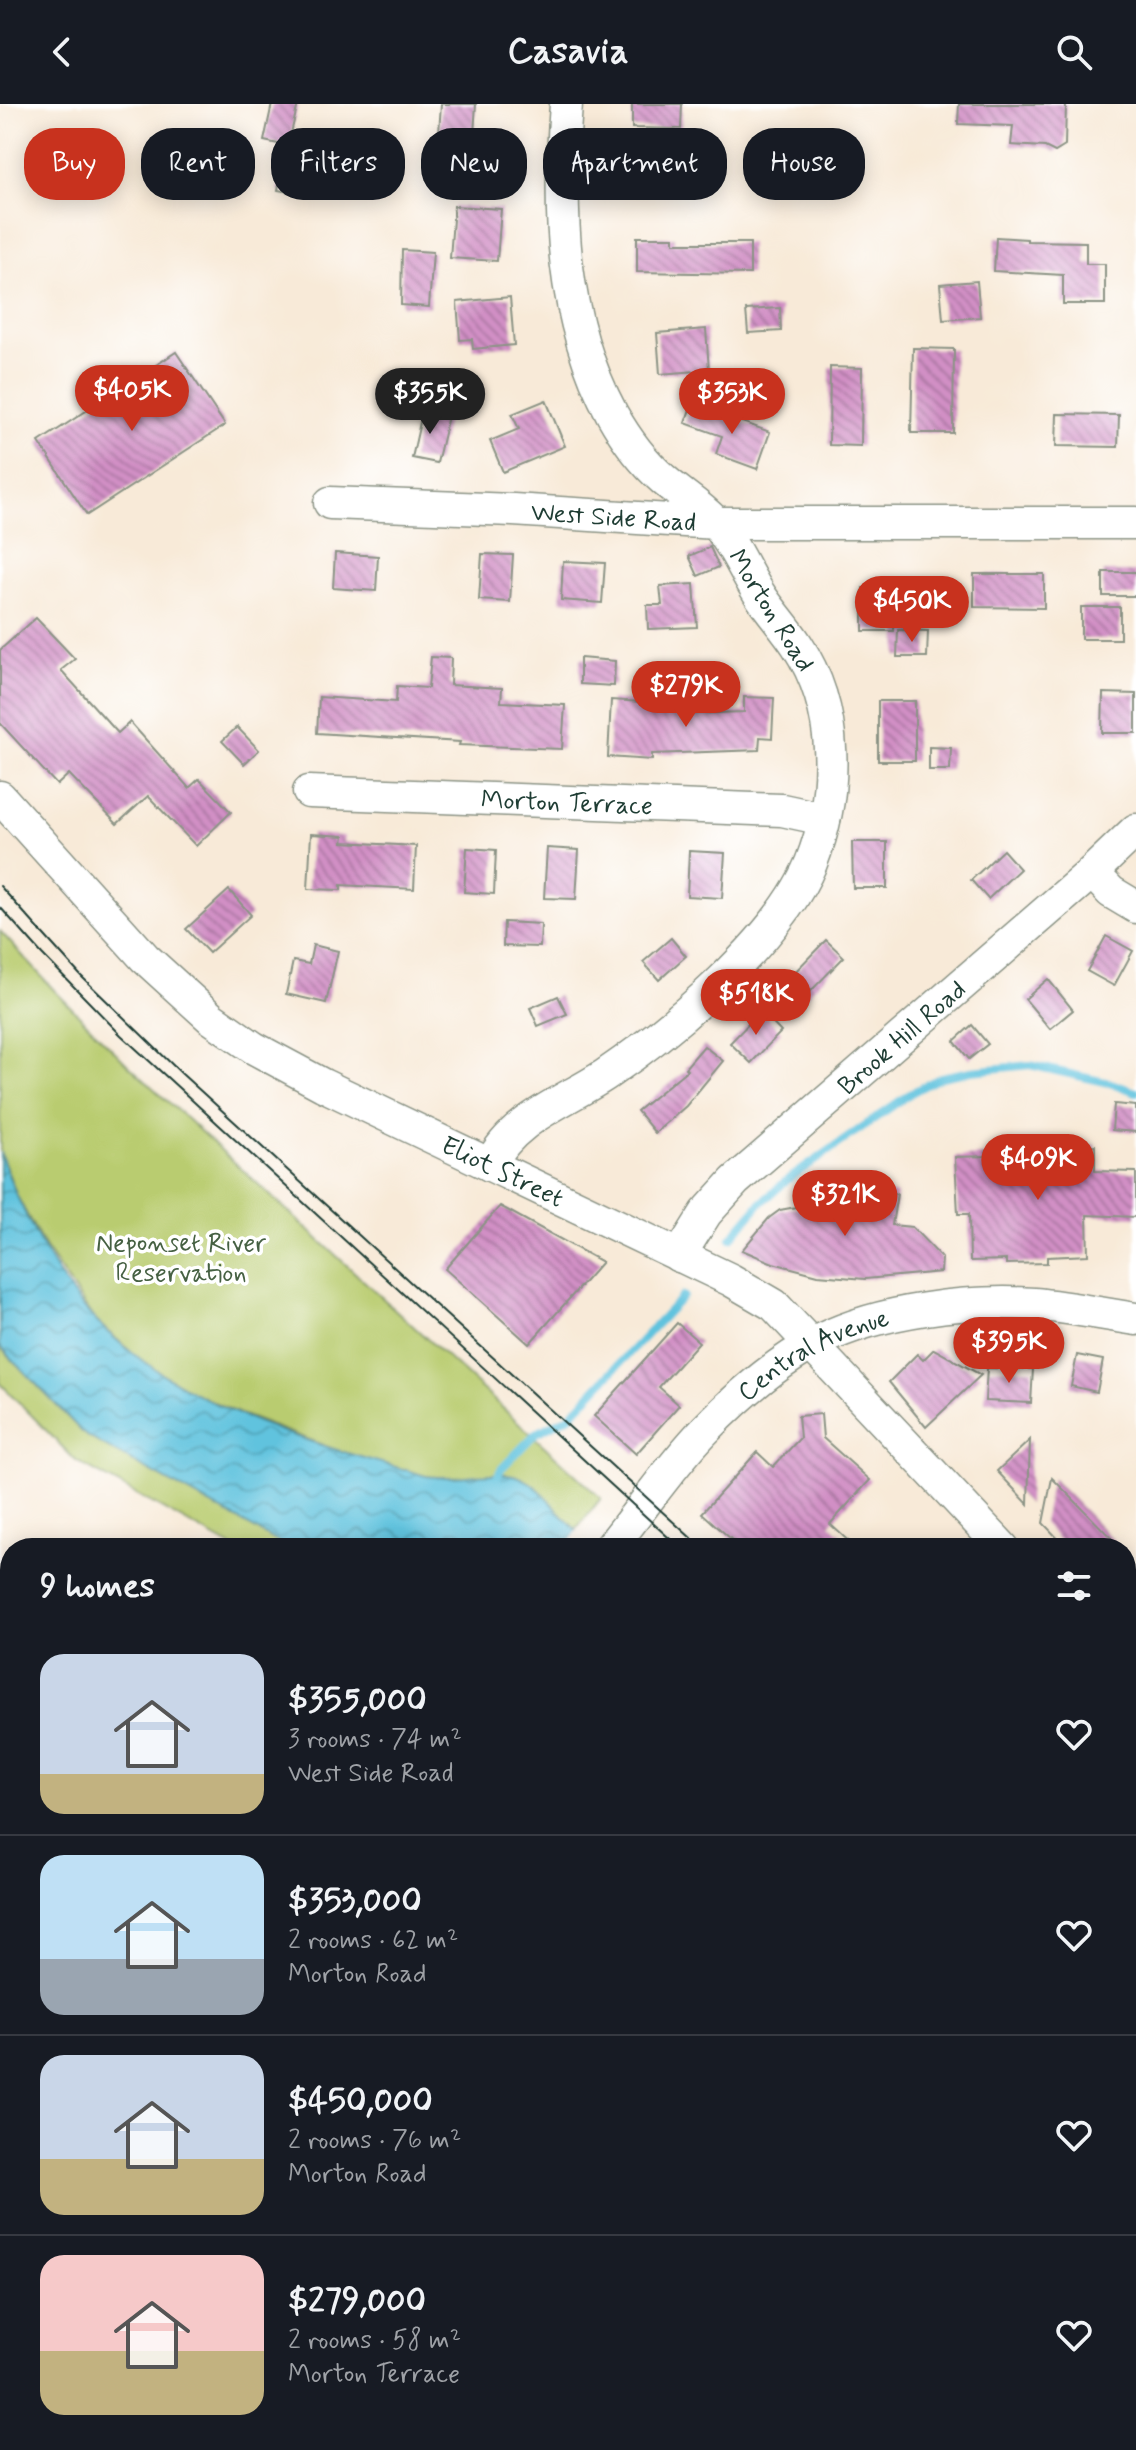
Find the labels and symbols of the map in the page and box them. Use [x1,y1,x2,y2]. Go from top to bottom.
pin: $405K [76,365,188,433]
pin: $355K [374,368,486,436]
pin: $353K [676,368,788,436]
street label: West Side Road [530,496,697,541]
street label: Morton Road [719,543,821,679]
pin: $450K [856,576,968,644]
pin: $279K [630,661,742,729]
street label: Morton Terrace [480,784,653,824]
pin: $518K [700,969,812,1037]
street label: Brook Hill Road [831,973,974,1104]
street label: Eliot Street [435,1129,569,1217]
pin: $409K [982,1134,1094,1202]
pin: $321K [789,1170,901,1238]
park label: Neponset River Reservation [96,1227,266,1291]
street label: Central Avenue [731,1302,893,1410]
pin: $395K [953,1317,1065,1385]

